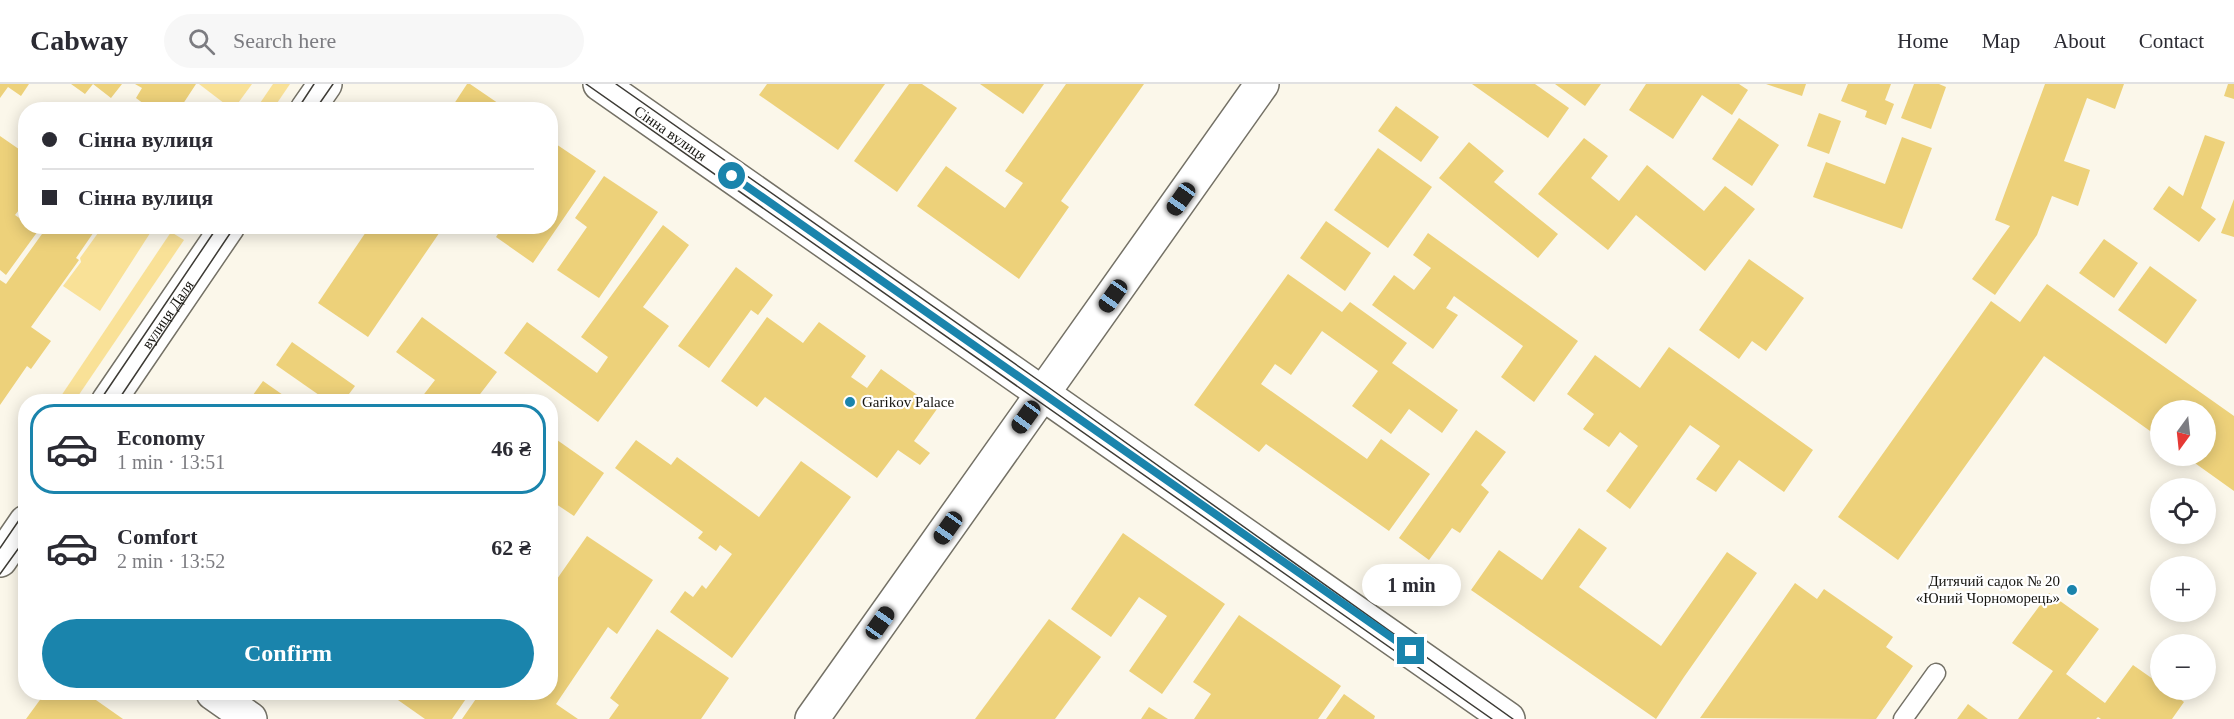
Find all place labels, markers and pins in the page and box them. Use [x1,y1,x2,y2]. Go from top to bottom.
place label: Garikov Palace [862,394,954,410]
marker: Garikov Palace [843,395,857,409]
place label: Дитячий садок № 20 «Юний Чорноморець» [1916,573,2060,606]
marker: Дитячий садок № 20 «Юний Чорноморець» [2065,583,2079,597]

